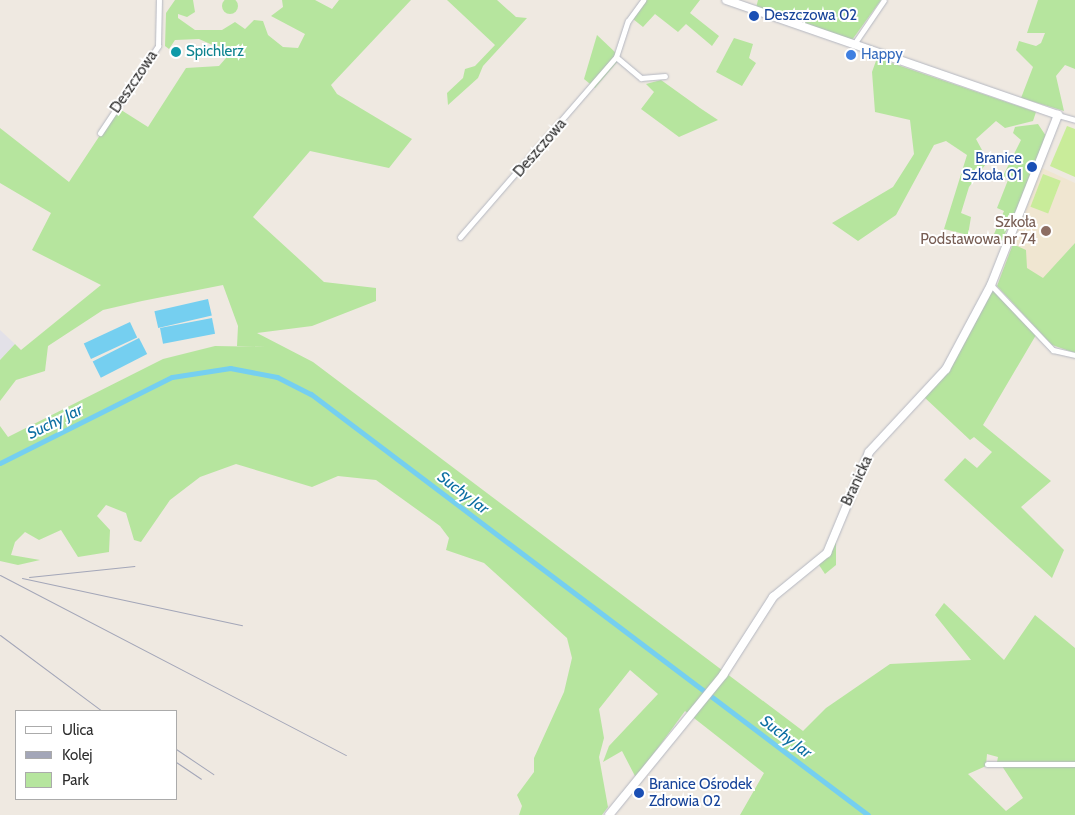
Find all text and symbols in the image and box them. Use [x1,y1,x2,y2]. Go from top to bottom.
place label: Deszczowa 02 [764,7,857,25]
marker: Deszczowa 02 [748,10,760,22]
place label: Spichlerz [186,43,244,61]
marker: Spichlerz [170,46,182,58]
place label: Happy [861,46,903,64]
street label: Deszczowa [107,47,161,117]
marker: Happy [845,49,857,61]
street label: Deszczowa [510,115,570,181]
place label: Branice Szkoła 01 [962,149,1022,184]
marker: Branice Szkoła 01 [1026,161,1038,173]
place label: Szkoła Podstawowa nr 74 [920,213,1036,248]
marker: Szkoła Podstawowa nr 74 [1040,225,1052,237]
water label: Suchy Jar [24,400,86,444]
street label: Branicka [838,453,876,509]
water label: Suchy Jar [434,467,492,519]
legend [15,710,178,800]
water label: Suchy Jar [757,711,815,763]
text: Ulica [62,721,93,739]
text: Kolej [62,746,93,764]
text: Park [62,771,89,789]
place label: Branice Ośrodek Zdrowia 02 [649,775,752,810]
marker: Branice Ośrodek Zdrowia 02 [633,787,645,799]

